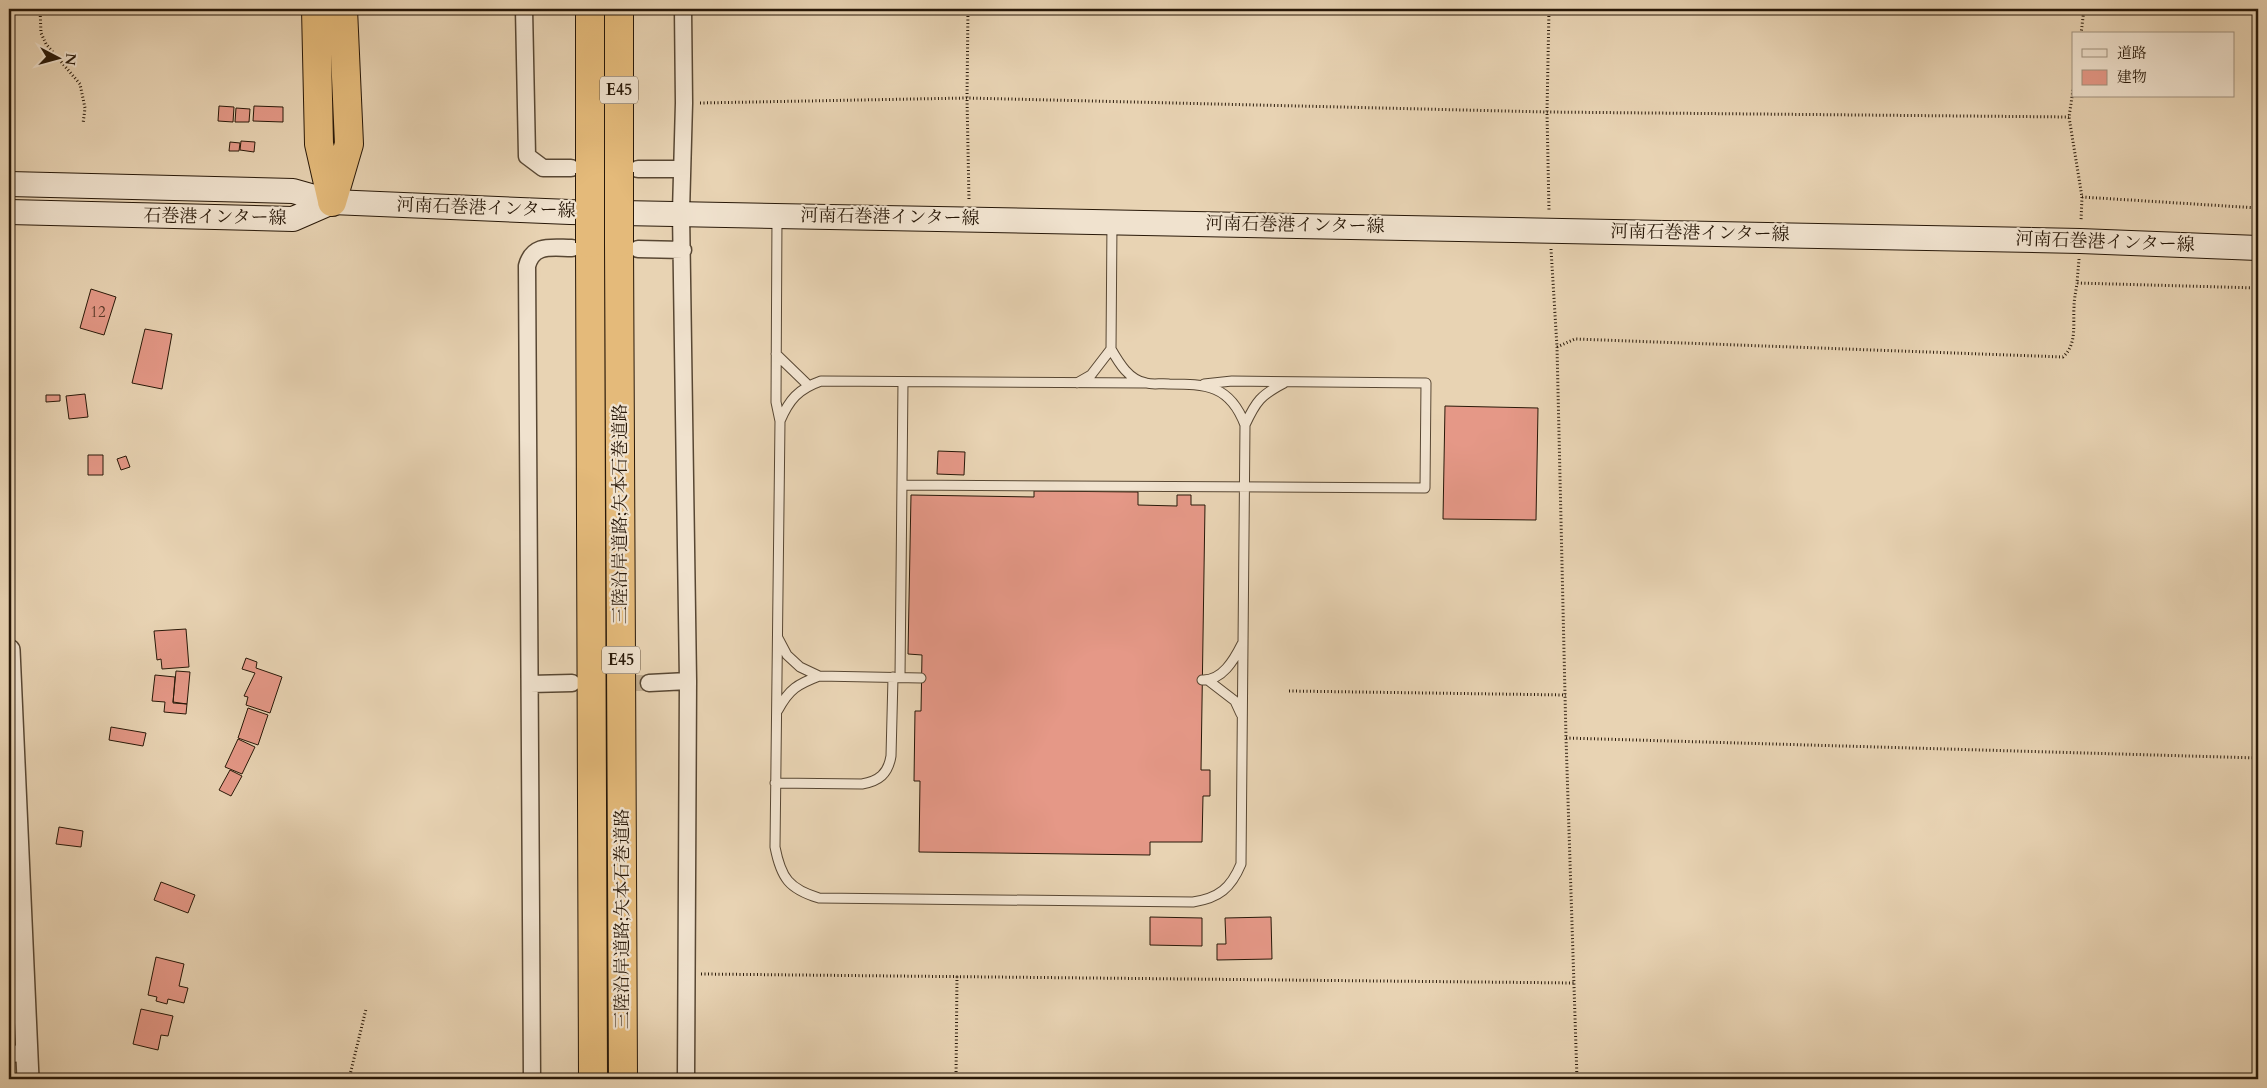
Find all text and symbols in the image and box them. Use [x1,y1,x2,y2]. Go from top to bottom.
north arrow [32,32,82,82]
legend [2072,32,2234,98]
text: 道路 [2117,43,2147,63]
text: N [60,52,81,66]
text: 建物 [2117,67,2147,87]
road number: E45 [600,76,638,104]
street label: 河南石巻港インター線 [396,192,576,224]
street label: 石巻港インター線 [143,203,287,231]
street label: 河南石巻港インター線 [800,203,980,231]
street label: 河南石巻港インター線 [1205,211,1385,239]
street label: 河南石巻港インター線 [1610,219,1790,247]
street label: 河南石巻港インター線 [2015,226,2195,258]
house number: 12 [90,302,106,322]
street label: 三陸沿岸道路;矢本石巻道路 [608,404,633,624]
road number: E45 [602,646,640,674]
street label: 三陸沿岸道路;矢本石巻道路 [610,809,635,1029]

